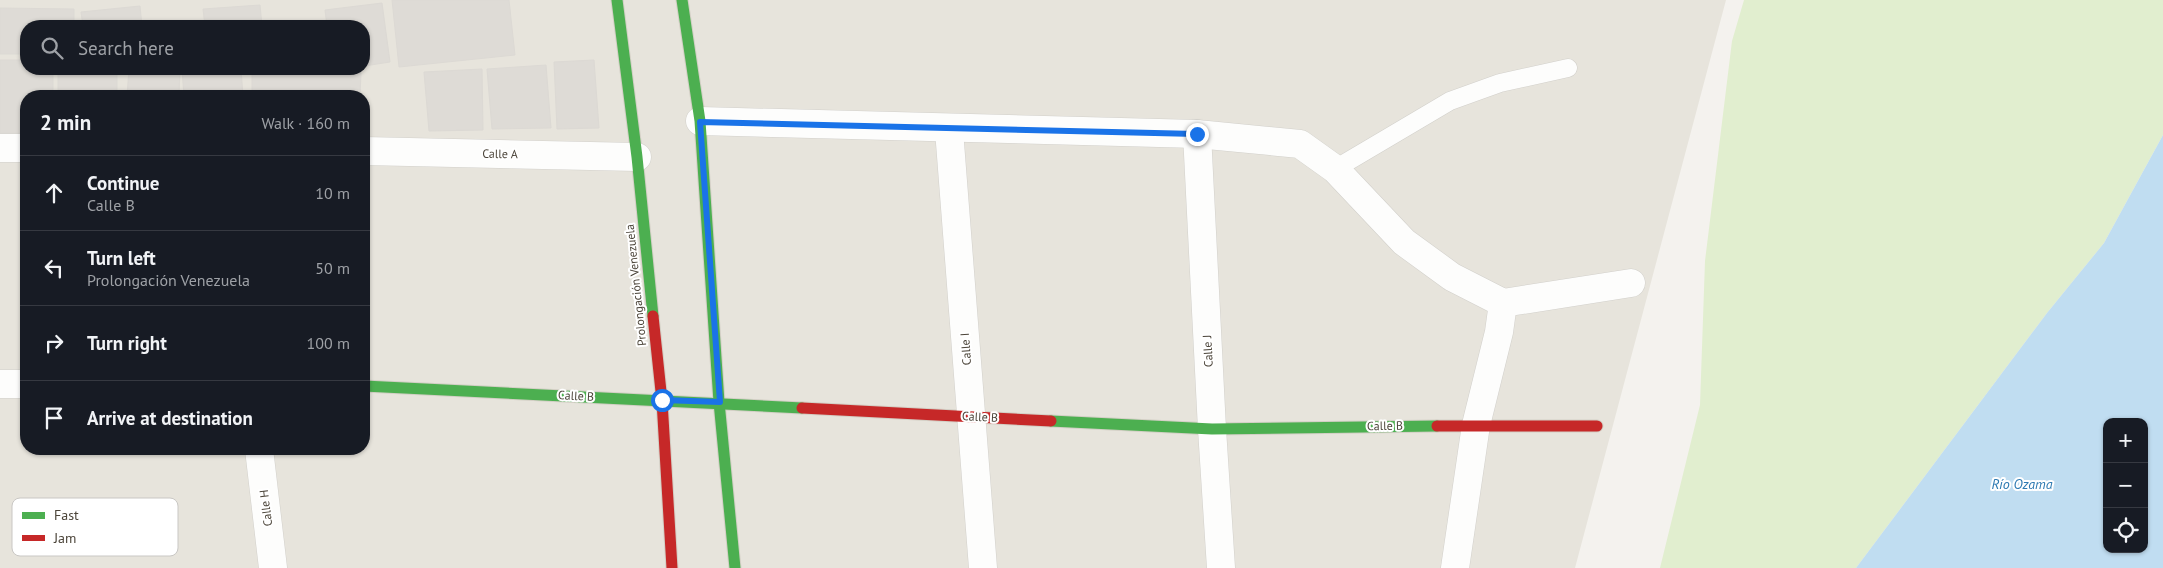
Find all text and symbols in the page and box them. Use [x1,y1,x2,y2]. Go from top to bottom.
search box [20,20,370,75]
icon: search [38,34,66,62]
text: Search here [78,36,174,60]
text: 2 min [40,109,91,136]
text: Walk · 160 m [261,113,350,133]
route end [1186,123,1209,146]
street label: Calle A [482,146,518,161]
text: Continue [87,171,159,195]
icon: ahead [40,179,68,207]
text: 10 m [315,183,350,203]
text: Calle B [87,195,135,215]
street label: Prolongación Venezuela [622,223,649,347]
text: Turn left [87,246,156,270]
icon: left [40,254,68,282]
text: 50 m [315,258,350,278]
text: Prolongación Venezuela [87,270,250,290]
icon: right [40,329,68,357]
text: Turn right [87,331,167,355]
street label: Calle I [957,332,974,366]
text: 100 m [307,333,350,353]
street label: Calle J [1199,334,1216,368]
street label: Calle B [558,387,594,404]
route start [651,389,674,412]
icon: arrive [40,404,68,432]
text: Arrive at destination [87,406,253,430]
street label: Calle B [962,408,998,425]
street label: Calle B [1367,418,1403,433]
map controls [2103,418,2148,553]
button: + [2103,418,2148,463]
button: − [2103,463,2148,508]
water label: Río Ozama [1991,475,2053,493]
street label: Calle H [256,489,275,527]
legend [12,498,178,556]
text: Fast [54,506,79,524]
button: locate [2103,508,2148,553]
text: Jam [53,529,76,547]

